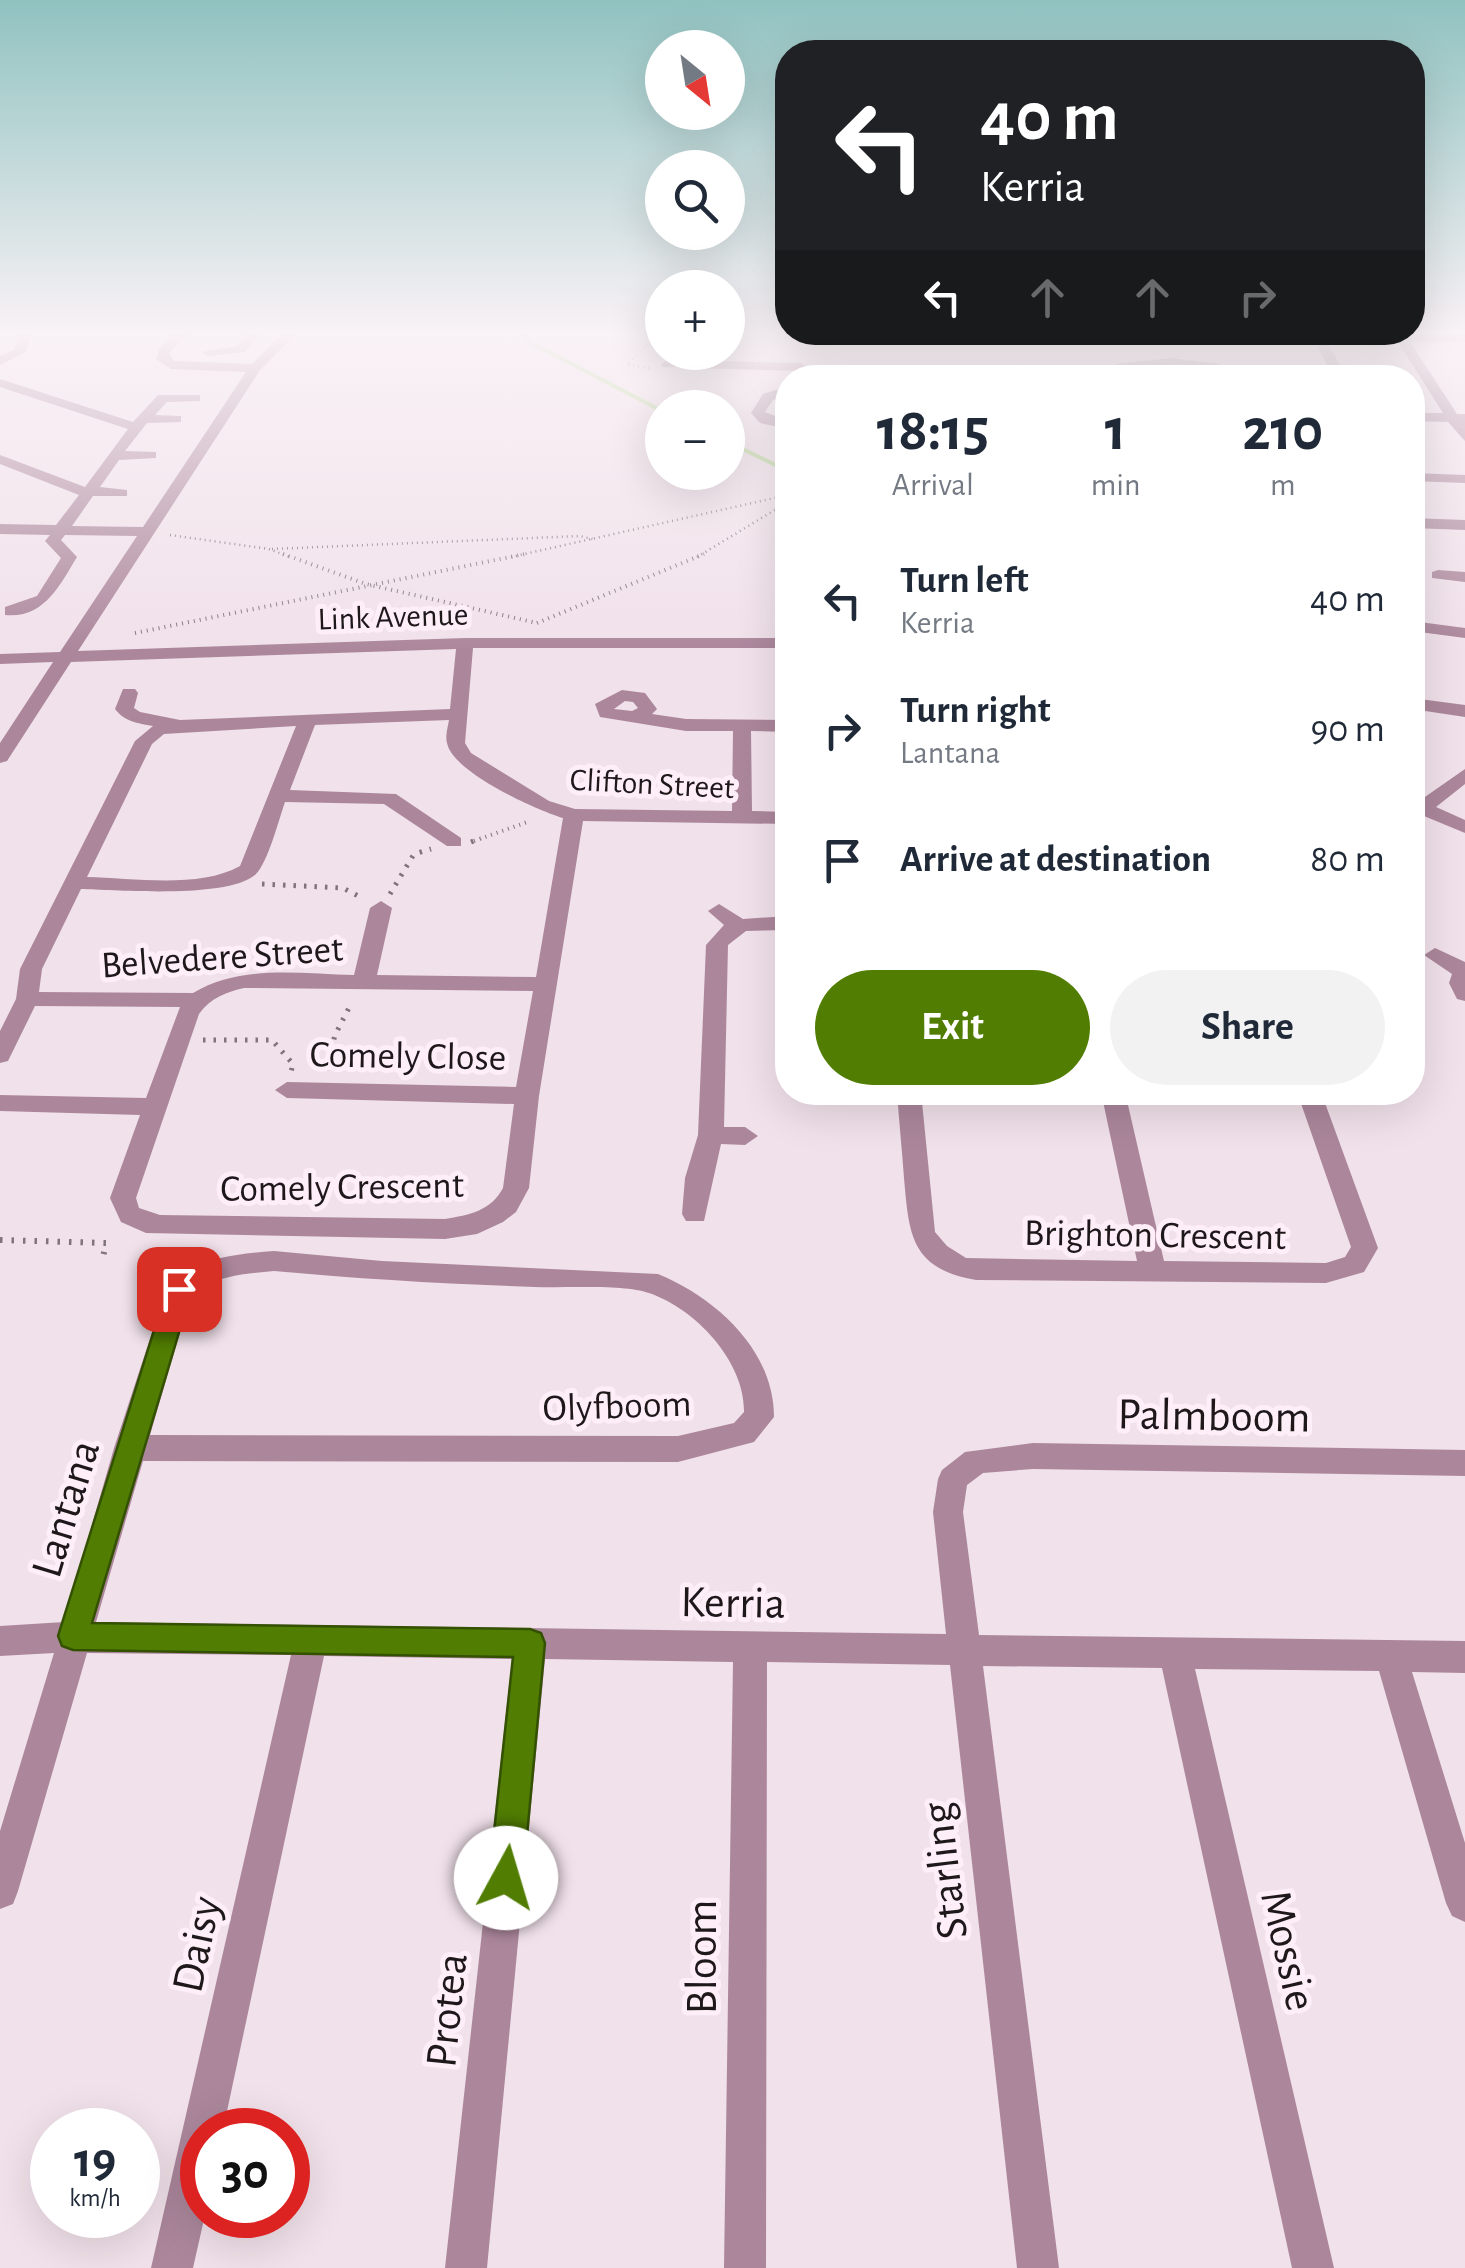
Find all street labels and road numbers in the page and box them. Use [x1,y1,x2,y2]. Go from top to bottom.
street label: Link Avenue [317,598,469,636]
street label: Clifton Street [569,764,735,804]
street label: Belvedere Street [100,931,344,985]
street label: Comely Close [309,1036,507,1078]
street label: Comely Crescent [220,1167,464,1209]
street label: Brighton Crescent [1024,1215,1286,1257]
street label: Olyfboom [542,1385,692,1429]
street label: Palmboom [1117,1392,1311,1441]
street label: Lantana [24,1435,109,1583]
street label: Kerria [680,1580,786,1627]
street label: Starling [915,1800,976,1942]
street label: Mossie [1252,1886,1323,2015]
street label: Daisy [165,1893,229,1996]
street label: Bloom [680,1899,725,2015]
street label: Protea [419,1951,476,2070]

